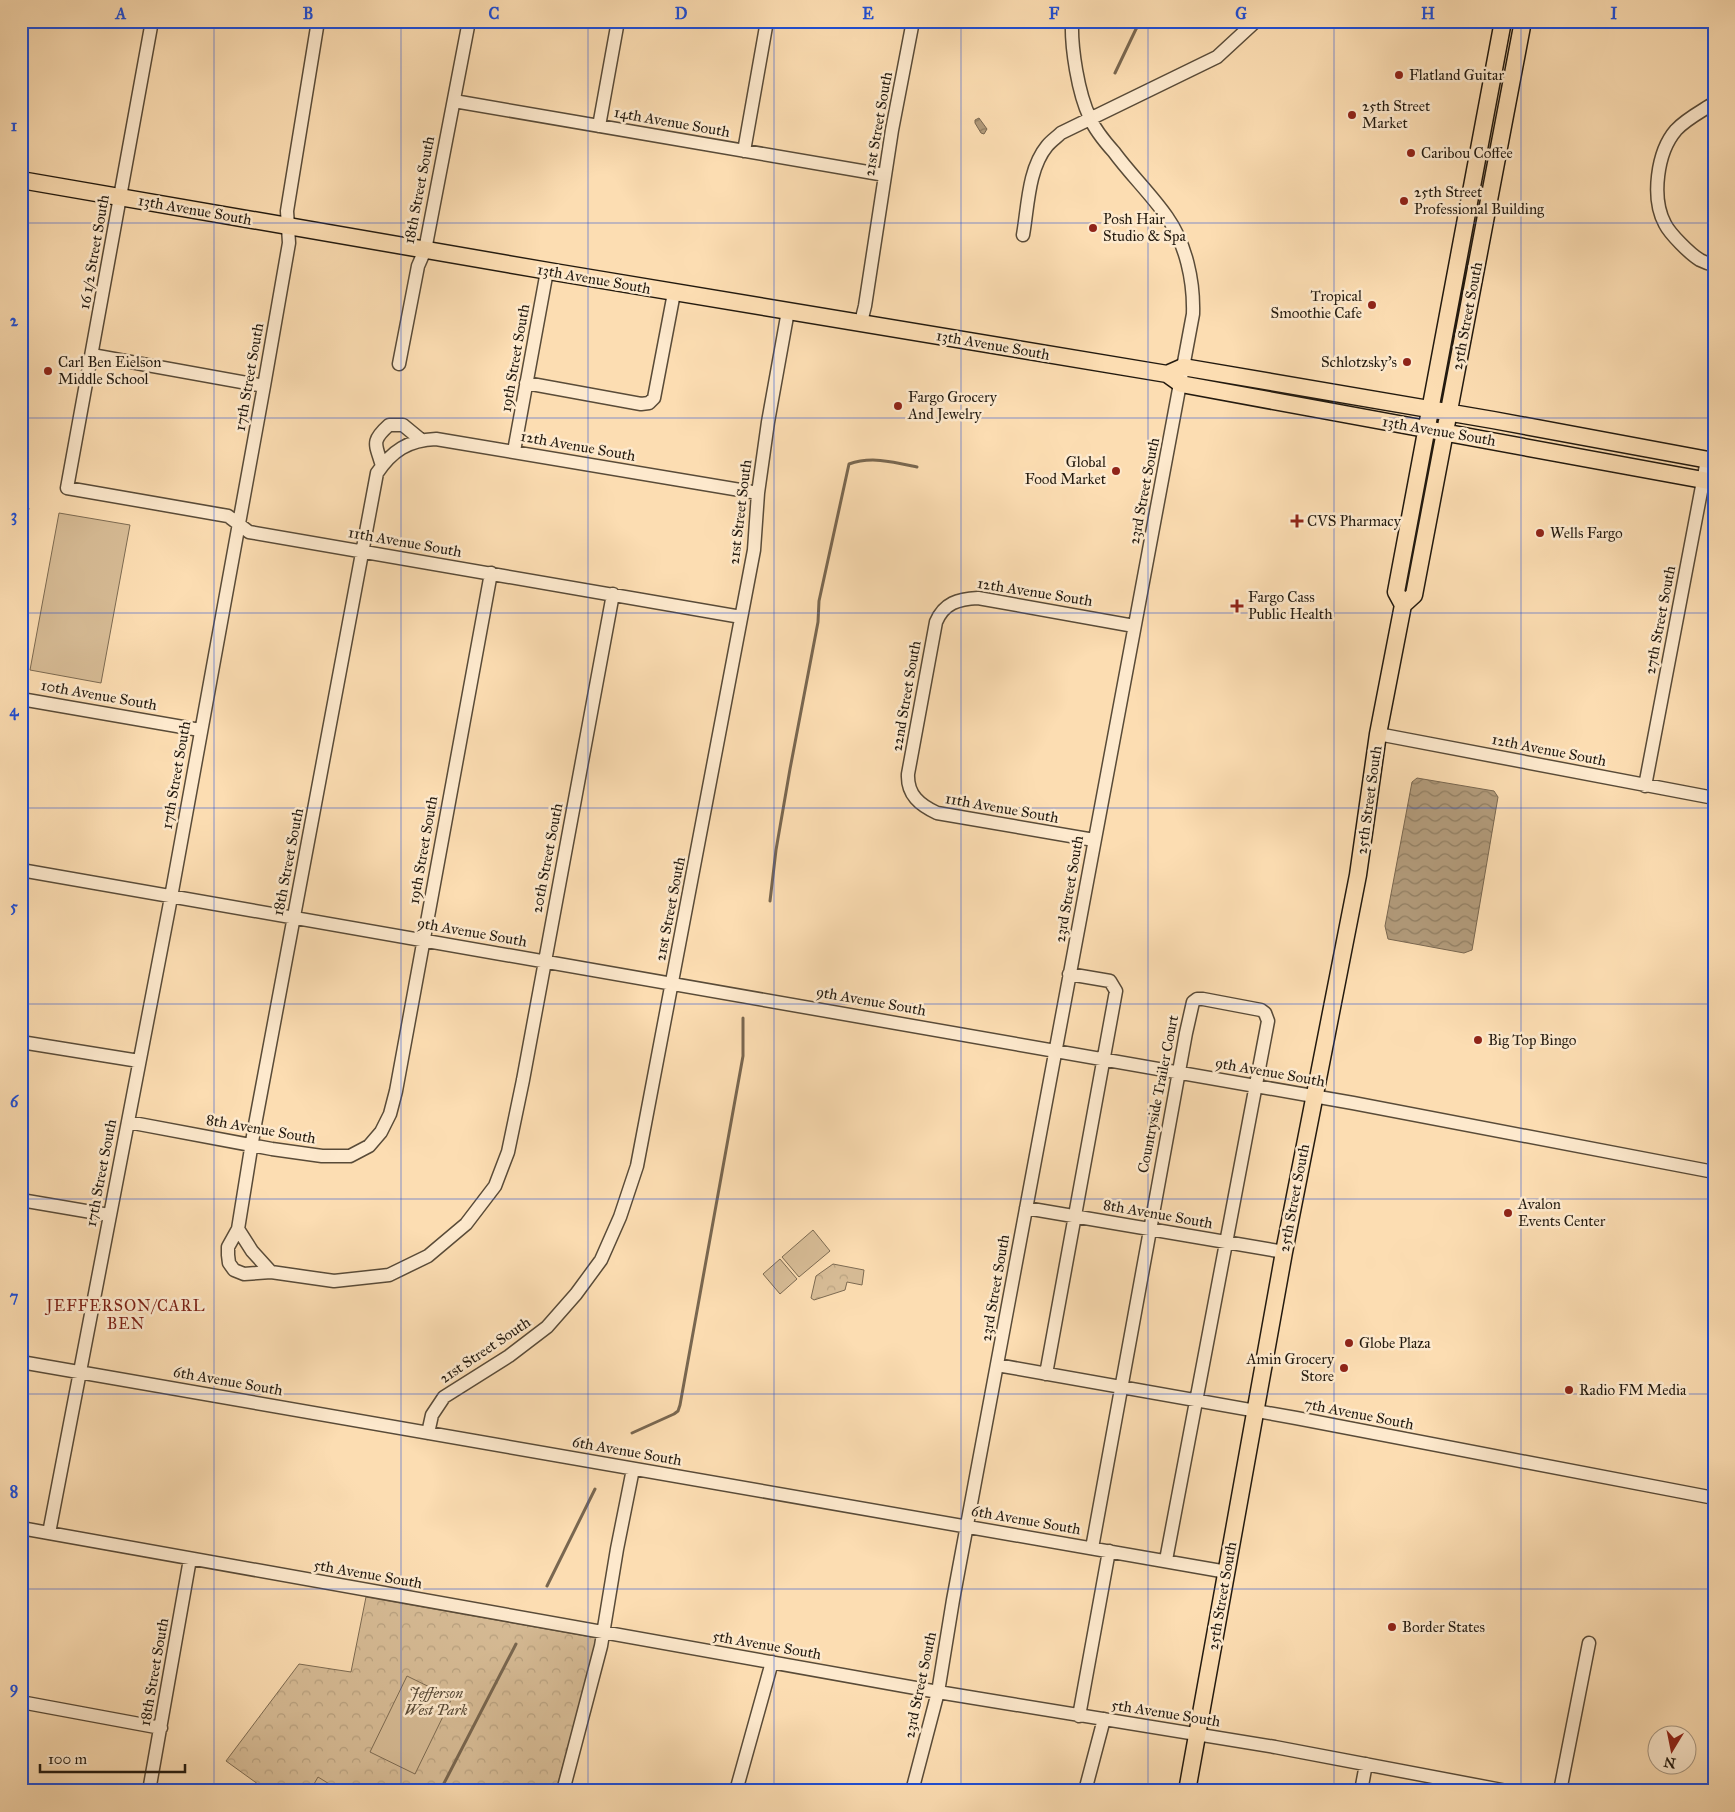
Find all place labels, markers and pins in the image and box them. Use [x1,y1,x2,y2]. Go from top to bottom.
place label: Flatland Guitar [1409,66,1504,84]
marker: Flatland Guitar [1393,69,1405,81]
place label: 25th Street Market [1362,97,1431,132]
marker: 25th Street Market [1346,109,1358,121]
place label: Caribou Coffee [1421,144,1513,162]
marker: Caribou Coffee [1405,147,1417,159]
place label: 25th Street Professional Building [1414,183,1545,218]
marker: 25th Street Professional Building [1398,195,1410,207]
place label: Posh Hair Studio & Spa [1103,210,1186,245]
marker: Posh Hair Studio & Spa [1087,222,1099,234]
place label: Tropical Smoothie Cafe [1271,287,1363,322]
marker: Tropical Smoothie Cafe [1366,299,1378,311]
place label: Carl Ben Eielson Middle School [58,353,161,388]
place label: Schlotzsky's [1321,353,1397,371]
marker: Schlotzsky's [1401,356,1413,368]
marker: Carl Ben Eielson Middle School [42,365,54,377]
place label: Fargo Grocery And Jewelry [907,388,998,424]
marker: Fargo Grocery And Jewelry [892,400,904,412]
place label: Global Food Market [1025,453,1107,488]
marker: Global Food Market [1110,465,1122,477]
place label: CVS Pharmacy [1307,512,1402,530]
marker: CVS Pharmacy [1291,515,1303,527]
place label: Wells Fargo [1550,524,1623,542]
marker: Wells Fargo [1534,527,1546,539]
place label: Fargo Cass Public Health [1248,588,1333,623]
marker: Fargo Cass Public Health [1230,599,1244,613]
place label: Big Top Bingo [1488,1031,1577,1049]
marker: Big Top Bingo [1472,1034,1484,1046]
place label: Avalon Events Center [1517,1195,1606,1230]
marker: Avalon Events Center [1502,1207,1514,1219]
place label: Globe Plaza [1359,1334,1431,1352]
marker: Globe Plaza [1343,1337,1355,1349]
place label: Amin Grocery Store [1245,1350,1335,1385]
marker: Amin Grocery Store [1338,1362,1350,1374]
place label: Radio FM Media [1579,1381,1687,1399]
marker: Radio FM Media [1563,1384,1575,1396]
place label: Border States [1402,1618,1485,1636]
marker: Border States [1386,1621,1398,1633]

